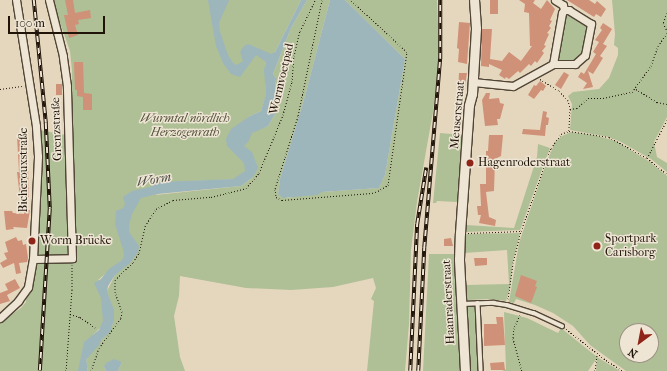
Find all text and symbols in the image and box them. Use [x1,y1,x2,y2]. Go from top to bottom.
scale bar [10,8,107,34]
text: 100 m [15,16,45,30]
street label: Wormvoetpad [267,42,297,116]
street label: Meuserstraat [448,80,468,150]
street label: Grenzstraße [49,97,65,161]
park label: Wurmtal nördlich Herzogenrath [140,112,230,140]
street label: Bicherouxstraße [17,127,31,213]
place label: Hagenroderstraat [478,156,570,170]
marker: Hagenroderstraat [465,158,475,168]
water label: Worm [135,169,173,191]
place label: Sportpark Carisborg [605,232,656,260]
place label: Worm Brücke [40,234,112,248]
marker: Worm Brücke [27,236,37,246]
marker: Sportpark Carisborg [592,241,602,251]
street label: Haanraderstraat [440,259,458,345]
north arrow [619,323,659,363]
text: N [626,345,640,360]

